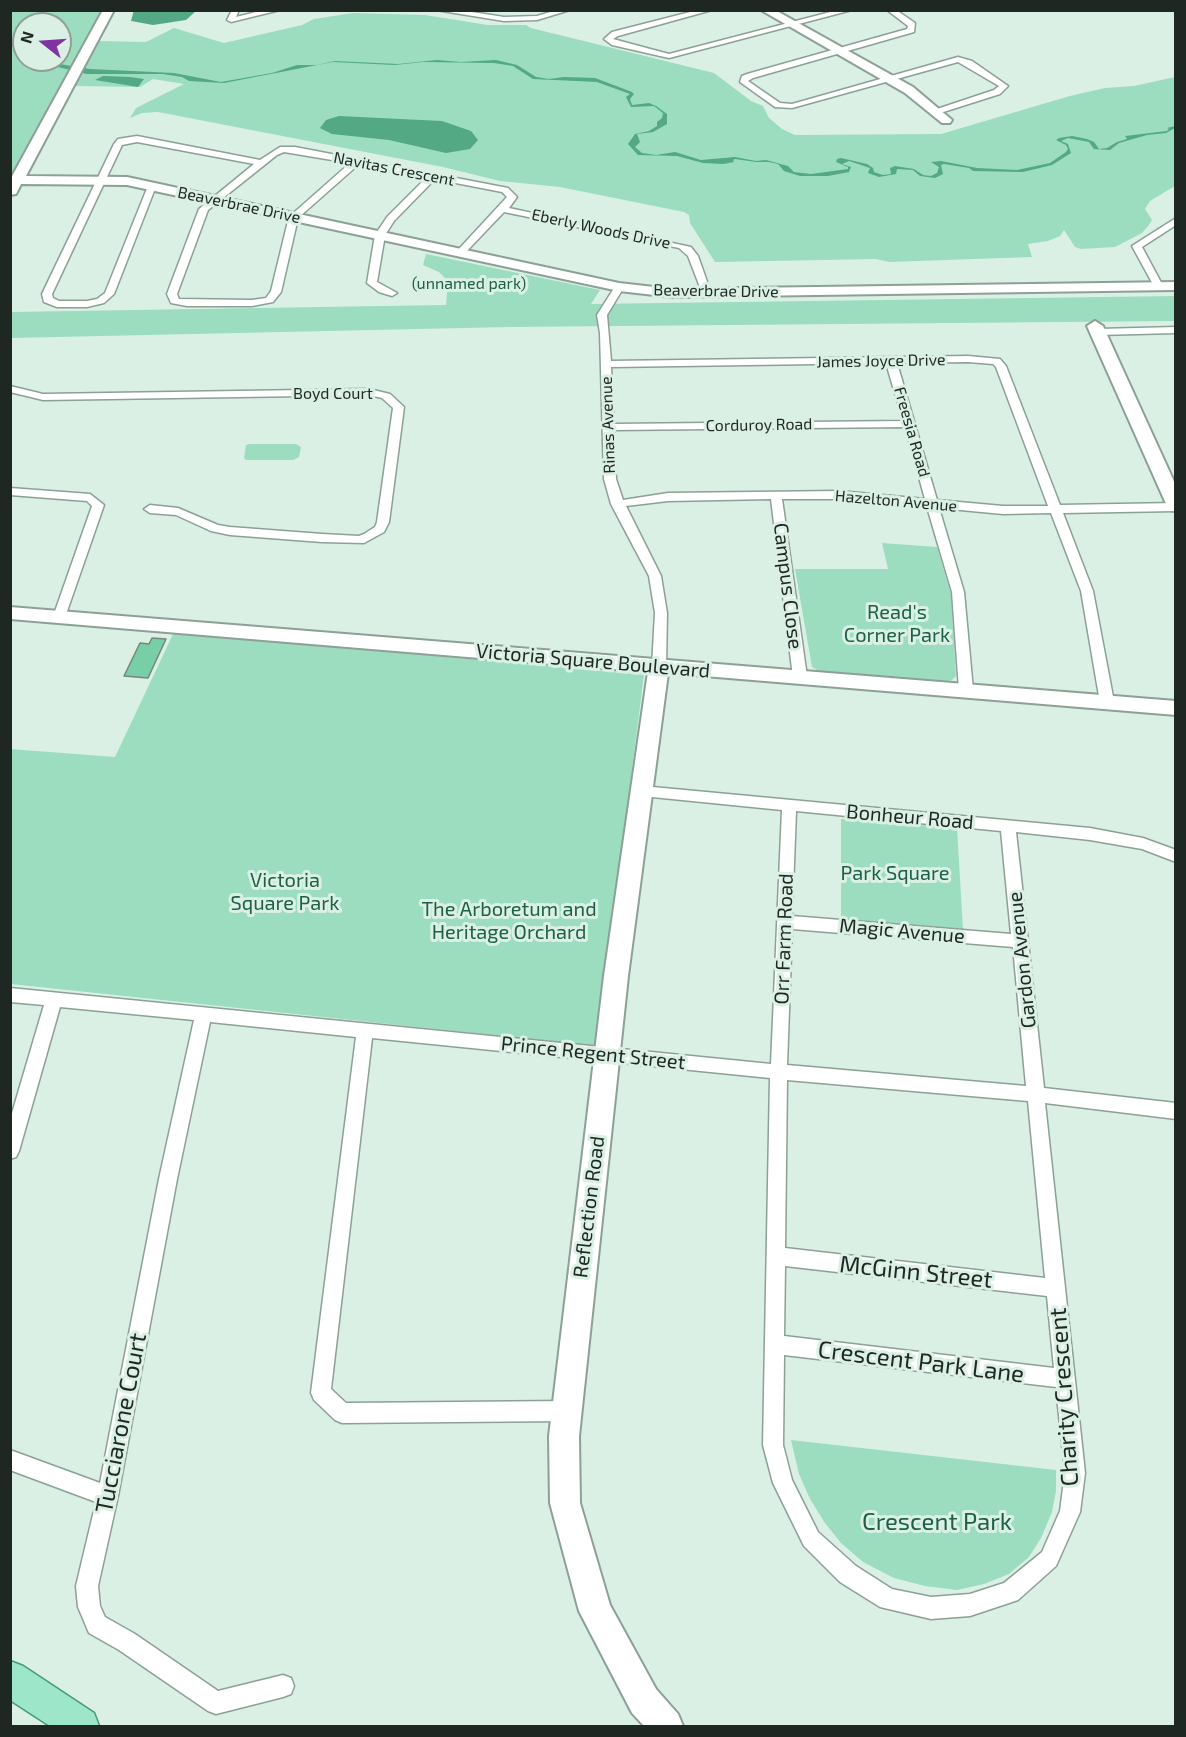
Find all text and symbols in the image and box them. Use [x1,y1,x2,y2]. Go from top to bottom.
north arrow [12,12,72,72]
text: N [15,29,37,45]
street label: Navitas Crescent [332,148,456,190]
street label: Beaverbrae Drive [176,183,302,227]
street label: Eberly Woods Drive [530,205,672,253]
park label: (unnamed park) [412,274,526,294]
street label: Beaverbrae Drive [653,280,779,302]
street label: James Joyce Drive [816,350,946,372]
street label: Rinas Avenue [597,376,619,474]
street label: Boyd Court [293,384,373,404]
street label: Freesia Road [890,385,934,479]
street label: Corduroy Road [705,414,813,436]
street label: Hazelton Avenue [834,486,958,516]
street label: Campus Close [768,521,808,651]
park label: Read's Corner Park [844,600,950,647]
street label: Victoria Square Boulevard [475,639,711,683]
street label: Bonheur Road [845,799,975,835]
park label: Park Square [841,861,949,885]
park label: Victoria Square Park [231,868,339,915]
street label: Orr Farm Road [770,873,798,1005]
street label: Gardon Avenue [1003,890,1041,1030]
park label: The Arboretum and Heritage Orchard [421,897,597,944]
street label: Magic Avenue [838,914,966,948]
street label: Prince Regent Street [500,1031,686,1075]
street label: Reflection Road [568,1135,610,1279]
street label: McGinn Street [838,1250,994,1294]
street label: Charity Crescent [1043,1307,1085,1487]
street label: Tucciarone Court [89,1331,153,1515]
street label: Crescent Park Lane [816,1335,1026,1389]
park label: Crescent Park [862,1508,1012,1536]

